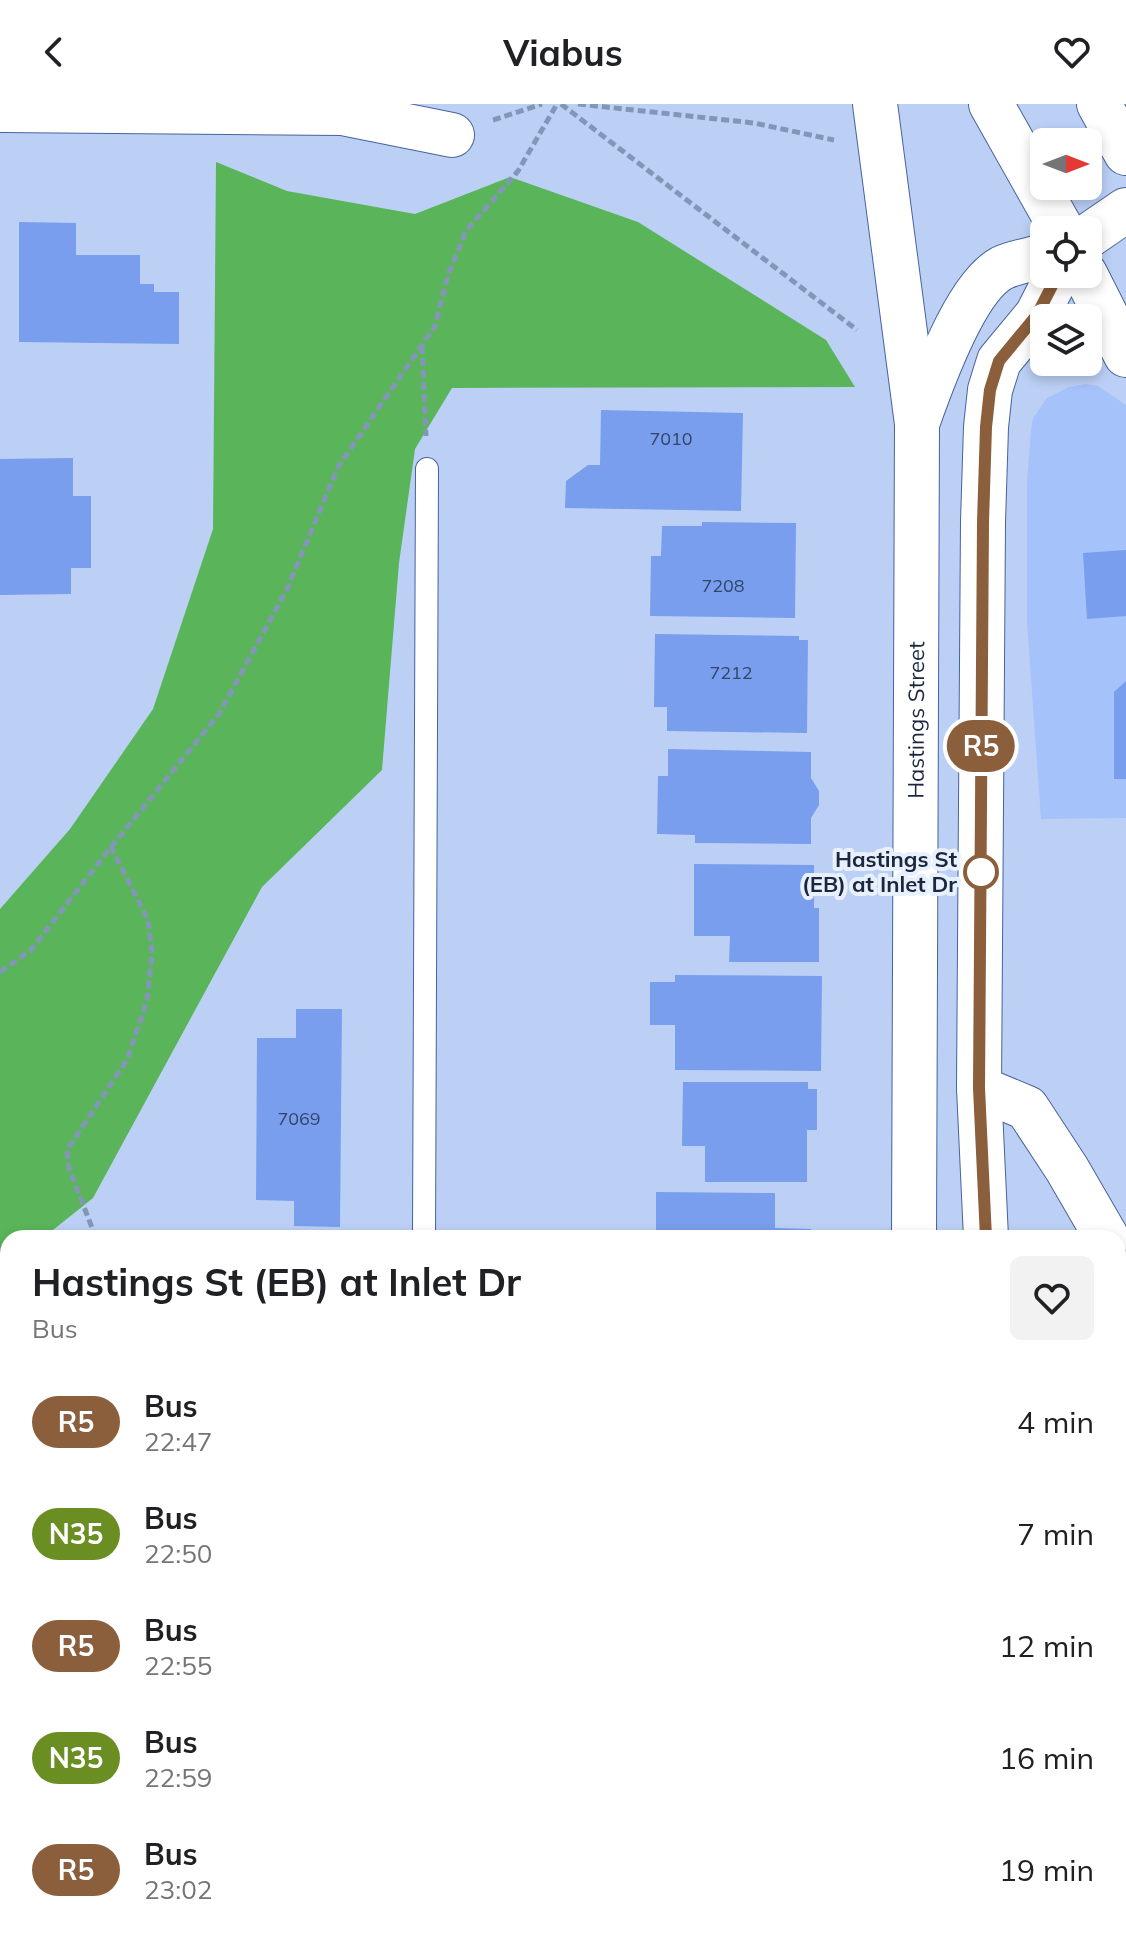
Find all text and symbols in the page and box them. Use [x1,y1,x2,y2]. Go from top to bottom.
icon: back [32,30,76,74]
text: Viabus [503,30,623,75]
icon: heart [1050,30,1094,74]
north arrow [1030,128,1102,200]
map controls [1030,128,1102,376]
button: locate [1030,216,1102,288]
button: layers [1030,304,1102,376]
house number: 7010 [649,427,693,450]
house number: 7208 [701,574,745,597]
street label: Hastings Street [902,641,930,799]
house number: 7212 [709,661,753,684]
line badge: R5 [945,720,1017,772]
text: R5 [963,728,999,763]
place label: Hastings St (EB) at Inlet Dr [802,845,957,898]
marker: Hastings St (EB) at Inlet Dr [964,855,998,889]
house number: 7069 [277,1107,321,1130]
button: heart [1010,1256,1094,1340]
text: Hastings St (EB) at Inlet Dr [32,1258,521,1306]
text: Bus [32,1312,78,1345]
text: Bus [144,1387,198,1425]
text: 4 min [1017,1403,1094,1441]
text: R5 [58,1404,94,1439]
text: 22:47 [144,1425,212,1458]
text: Bus [144,1499,198,1537]
text: 7 min [1017,1515,1094,1553]
text: N35 [49,1516,103,1551]
text: 22:50 [144,1537,212,1570]
text: Bus [144,1611,198,1649]
text: 12 min [999,1627,1094,1665]
text: R5 [58,1628,94,1663]
text: 22:55 [144,1649,212,1682]
text: Bus [144,1723,198,1761]
text: 16 min [999,1739,1094,1777]
text: N35 [49,1740,103,1775]
text: 22:59 [144,1761,212,1794]
text: Bus [144,1835,198,1873]
text: 19 min [999,1851,1094,1889]
text: R5 [58,1852,94,1887]
text: 23:02 [144,1873,212,1906]

